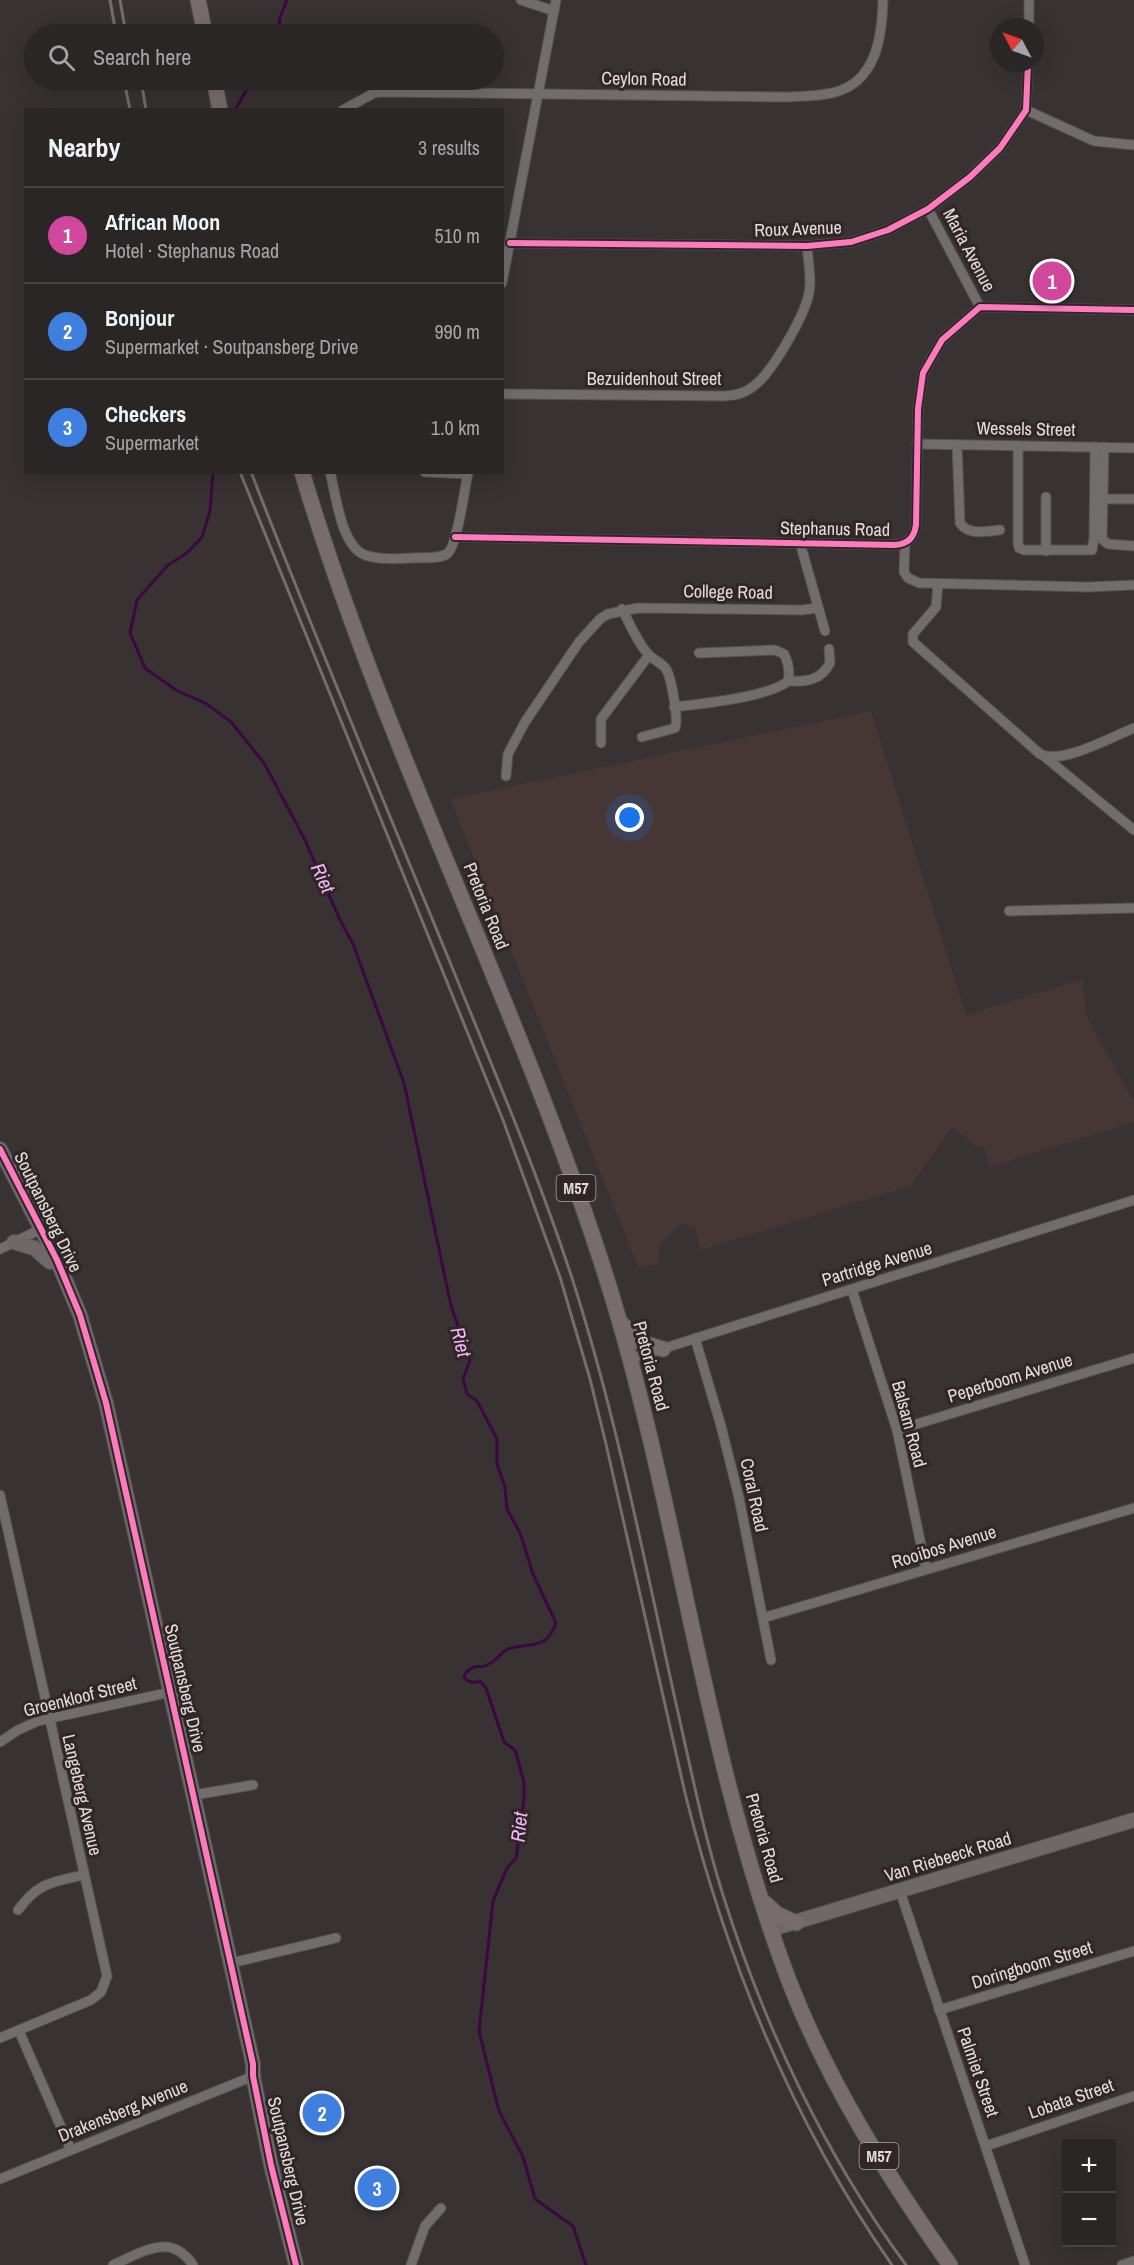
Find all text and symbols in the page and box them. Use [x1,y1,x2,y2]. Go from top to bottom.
north arrow [990,18,1044,72]
search box [24,24,504,90]
icon: search [45,41,78,74]
text: Search here [93,42,191,72]
street label: Ceylon Road [601,65,687,92]
text: Nearby [48,130,120,165]
text: 3 results [418,134,480,161]
street label: Maria Avenue [937,204,1002,296]
text: African Moon [105,207,220,237]
street label: Roux Avenue [754,214,842,243]
text: 1 [63,222,72,249]
text: 510 m [434,222,480,249]
text: Hotel · Stephanus Road [105,237,279,264]
pin: 1 [1032,258,1072,304]
text: Bonjour [105,303,174,333]
text: 2 [63,318,72,345]
text: 990 m [434,318,480,345]
text: Supermarket · Soutpansberg Drive [105,333,358,360]
street label: Bezuidenhout Street [587,366,721,391]
text: Checkers [105,399,186,429]
text: 3 [63,414,72,441]
text: 1.0 km [431,414,480,441]
street label: Wessels Street [976,415,1076,442]
text: Supermarket [105,429,199,456]
street label: Stephanus Road [780,515,890,542]
street label: College Road [683,578,773,605]
your location [615,803,644,832]
water label: Riet [305,858,342,898]
street label: Pretoria Road [458,859,515,953]
street label: Soutpansberg Drive [8,1147,88,1276]
road number: M57 [556,1175,596,1201]
street label: Partridge Avenue [819,1235,935,1292]
street label: Pretoria Road [628,1318,675,1413]
water label: Riet [445,1324,479,1360]
street label: Peperboom Avenue [944,1347,1075,1408]
street label: Balsam Road [886,1378,933,1470]
street label: Coral Road [735,1456,774,1534]
street label: Rooibos Avenue [889,1519,999,1574]
street label: Soutpansberg Drive [159,1621,212,1755]
street label: Groenkloof Street [21,1670,139,1723]
street label: Langeberg Avenue [56,1732,109,1858]
street label: Pretoria Road [740,1790,789,1885]
water label: Riet [504,1810,534,1843]
street label: Van Riebeeck Road [882,1825,1014,1888]
street label: Doringboom Street [969,1934,1095,1995]
street label: Palmiet Street [951,2024,1006,2120]
street label: Lobata Street [1025,2072,1117,2125]
street label: Drakensberg Avenue [54,2073,191,2148]
pin: 2 [302,2090,342,2136]
street label: Soutpansberg Drive [262,2094,315,2228]
map controls [1062,2139,1116,2247]
button: + [1062,2139,1116,2193]
road number: M57 [860,2143,898,2169]
pin: 3 [358,2166,397,2210]
button: − [1062,2193,1116,2247]

